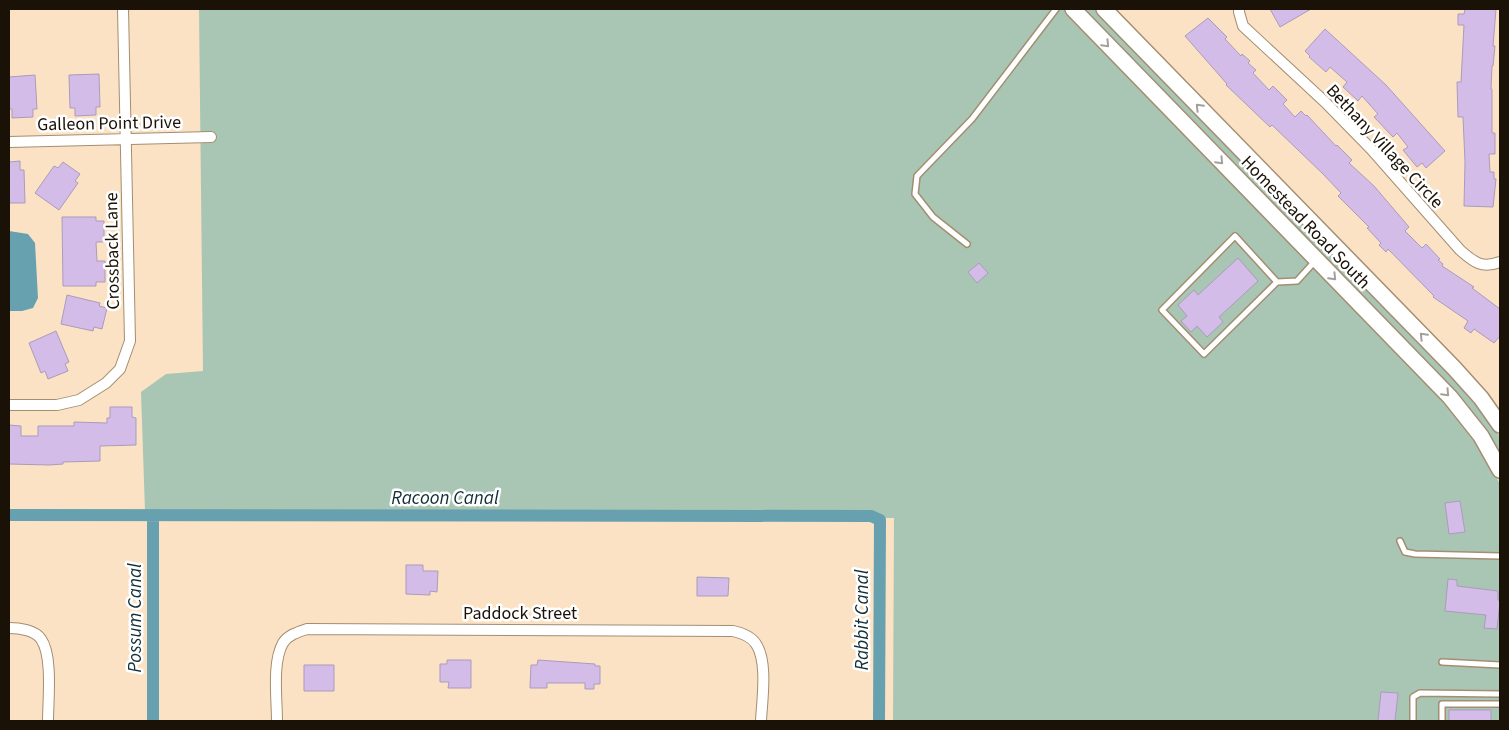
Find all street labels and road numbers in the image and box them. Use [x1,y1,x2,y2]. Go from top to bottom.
street label: Bethany Village Circle [1320,79,1449,214]
street label: Galleon Point Drive [37,110,181,137]
street label: Homestead Road South [1235,150,1376,295]
street label: Crossback Lane [99,192,126,310]
street label: Paddock Street [463,601,577,626]

